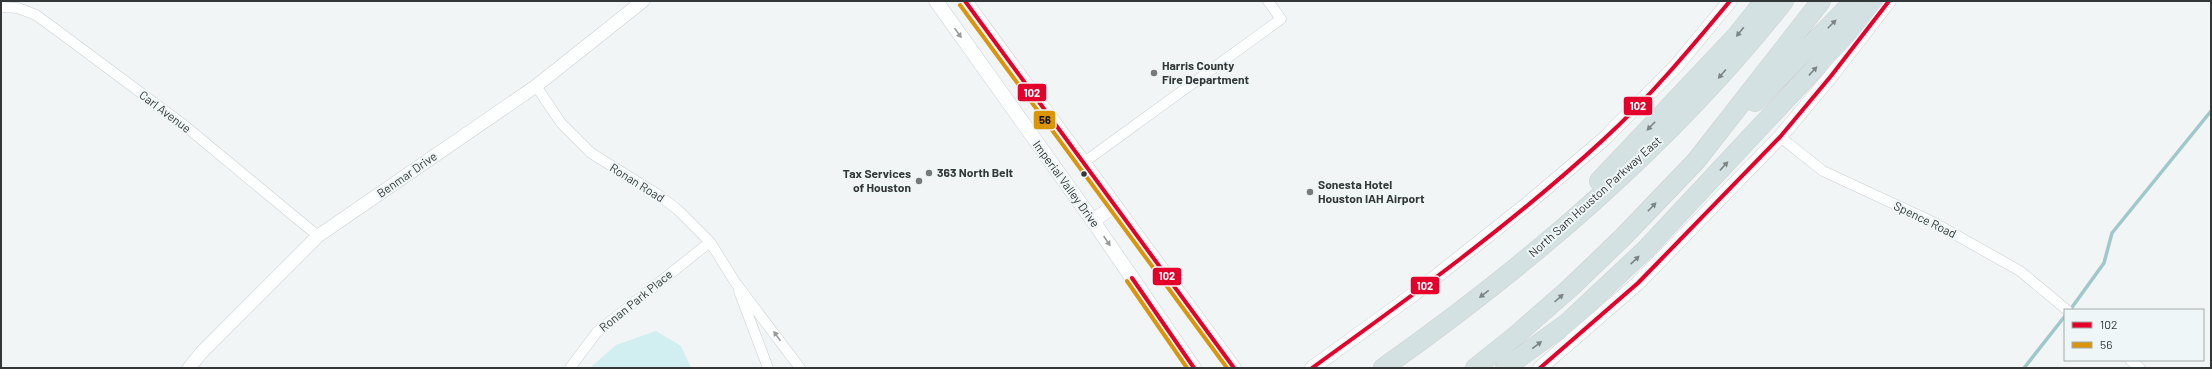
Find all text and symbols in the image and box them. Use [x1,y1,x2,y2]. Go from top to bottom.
one-way arrow [1827,20,1837,29]
one-way arrow [1735,26,1744,37]
one-way arrow [954,28,962,38]
place label: Harris County Fire Department [1162,58,1250,86]
one-way arrow [1808,66,1818,76]
marker: Harris County Fire Department [1149,68,1159,78]
one-way arrow [1718,68,1727,79]
line badge: 102 [1017,83,1047,102]
text: 102 [1024,86,1040,99]
street label: Carl Avenue [137,87,194,135]
line badge: 102 [1623,96,1653,116]
text: 102 [1630,99,1646,112]
line badge: 56 [1033,110,1056,130]
text: 56 [1039,113,1051,126]
one-way arrow [1646,121,1655,131]
street label: North Sam Houston Parkway East [1525,133,1664,260]
street label: Imperial Valley Drive [1031,137,1103,229]
street label: Benmar Drive [374,148,439,200]
street label: Ronan Road [608,160,667,204]
one-way arrow [1719,161,1729,171]
place label: 363 North Belt [937,165,1014,179]
place label: Tax Services of Houston [843,166,911,194]
marker: 363 North Belt [924,168,934,178]
unlabelled marker [1079,169,1089,179]
marker: Tax Services of Houston [914,176,924,186]
place label: Sonesta Hotel Houston IAH Airport [1318,177,1425,205]
marker: Sonesta Hotel Houston IAH Airport [1305,187,1315,197]
street label: Spence Road [1892,198,1959,240]
one-way arrow [1647,202,1657,212]
one-way arrow [1103,236,1111,247]
one-way arrow [1630,256,1639,265]
street label: Ronan Park Place [596,266,675,334]
line badge: 102 [1152,267,1182,286]
text: 102 [1159,269,1175,282]
line badge: 102 [1410,276,1440,295]
text: 102 [1417,279,1433,292]
one-way arrow [1478,289,1489,298]
one-way arrow [1554,293,1564,302]
legend [2064,309,2204,361]
text: 102 [2100,317,2117,331]
one-way arrow [773,331,781,342]
text: 56 [2100,337,2112,351]
one-way arrow [1531,341,1542,349]

